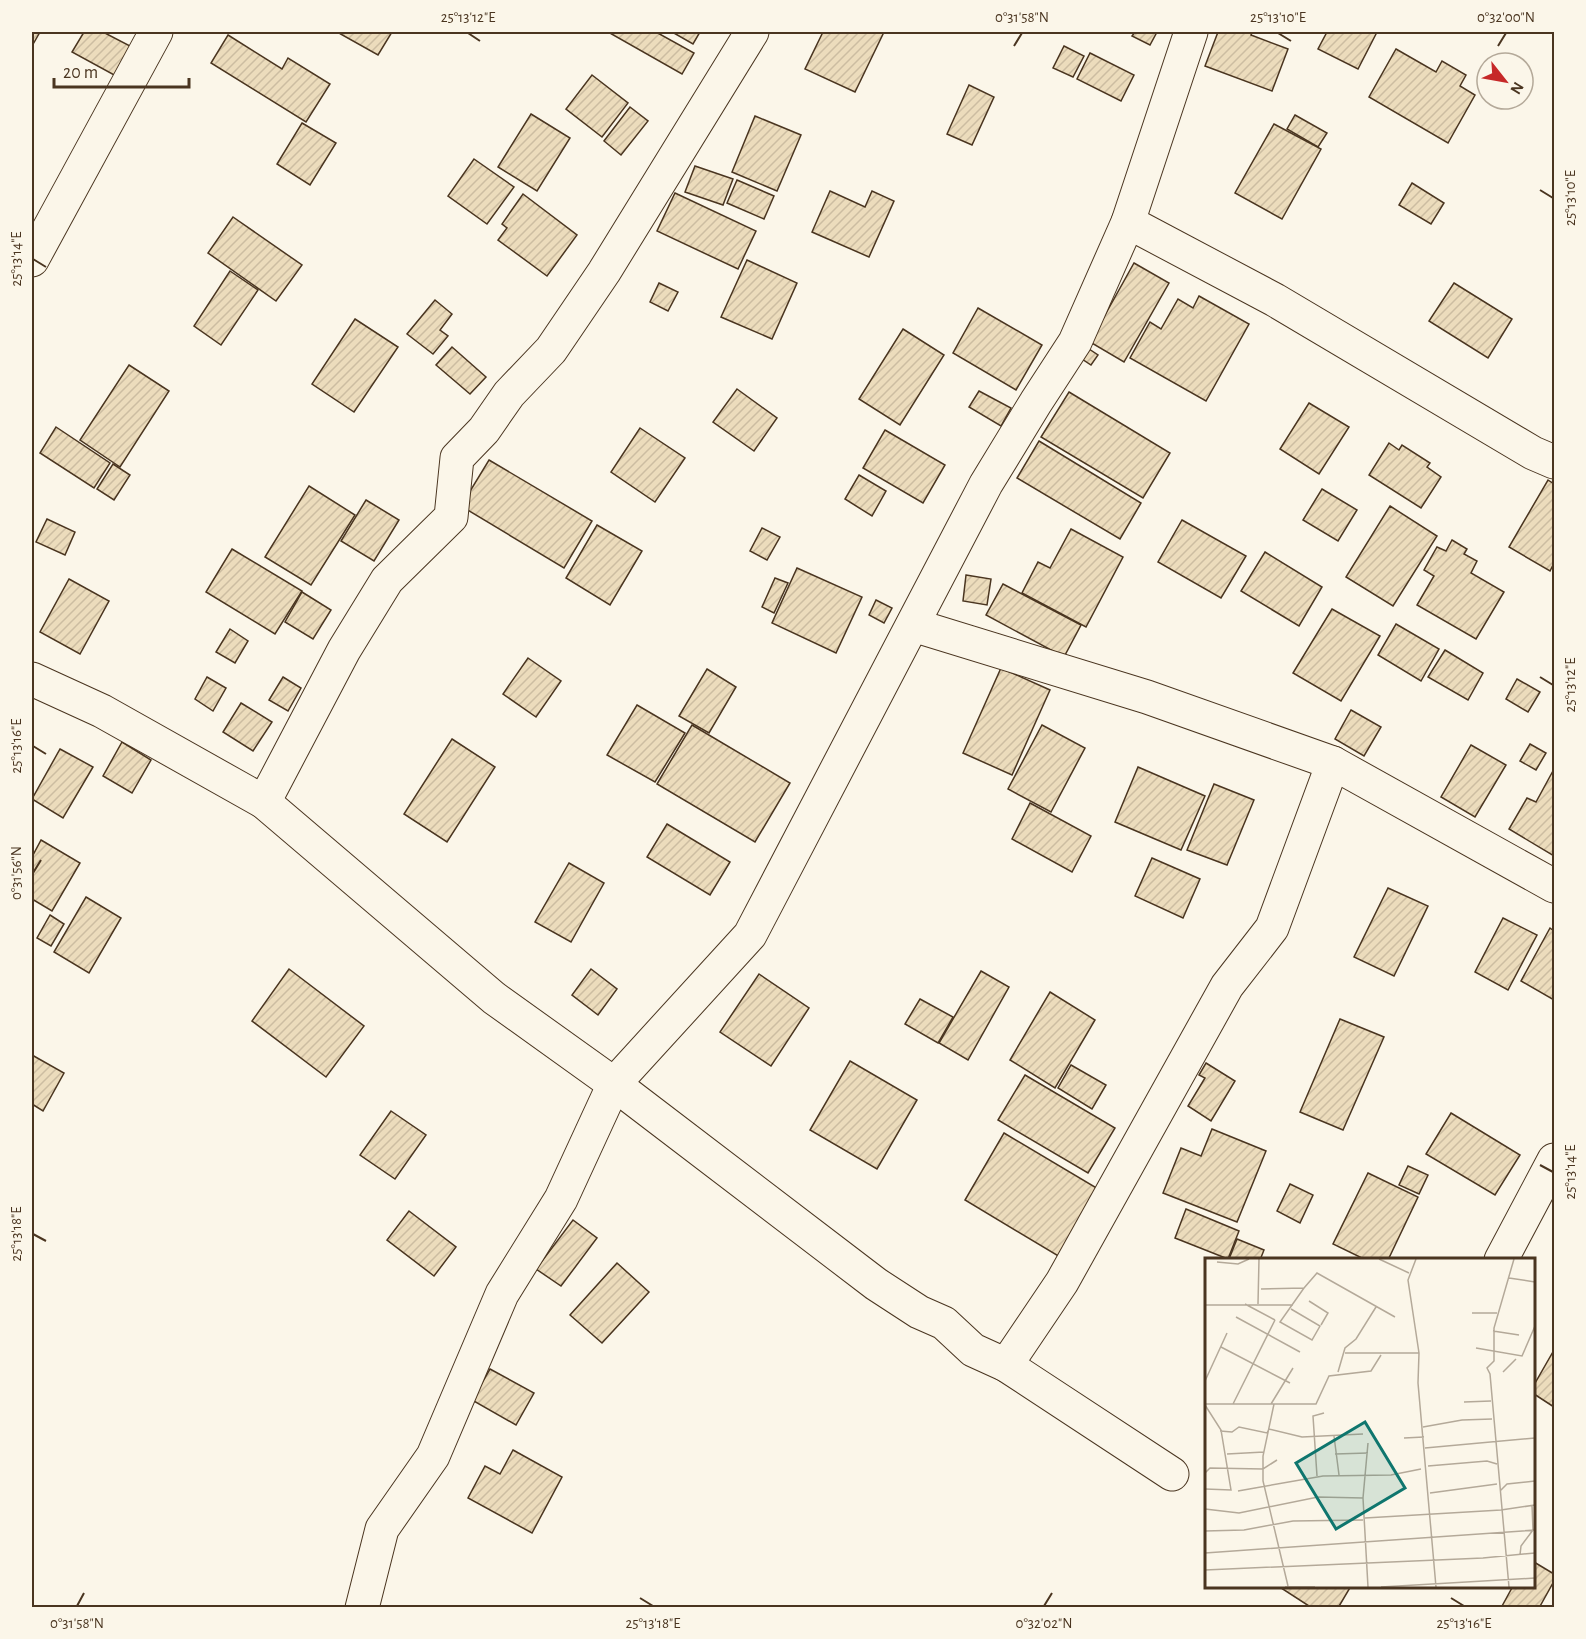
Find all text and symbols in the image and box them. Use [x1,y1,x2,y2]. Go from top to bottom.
text: 25°13'12"E [441,10,495,25]
text: 0°31'58"N [995,10,1049,25]
text: 25°13'10"E [1250,10,1306,25]
text: 0°32'00"N [1477,10,1535,25]
scale bar [54,51,189,89]
north arrow [1475,51,1535,111]
text: 20 m [63,64,98,82]
text: N [1507,79,1527,97]
text: 25°13'10"E [1563,170,1578,226]
text: 25°13'14"E [9,231,24,287]
text: 25°13'12"E [1563,658,1578,712]
text: 25°13'16"E [9,719,24,773]
text: 0°31'56"N [9,846,24,900]
text: 25°13'14"E [1563,1144,1578,1200]
text: 25°13'18"E [9,1206,24,1262]
inset map [1205,1258,1535,1588]
text: 0°31'58"N [50,1616,104,1631]
text: 25°13'18"E [625,1616,681,1631]
text: 0°32'02"N [1015,1616,1073,1631]
text: 25°13'16"E [1437,1616,1491,1631]

